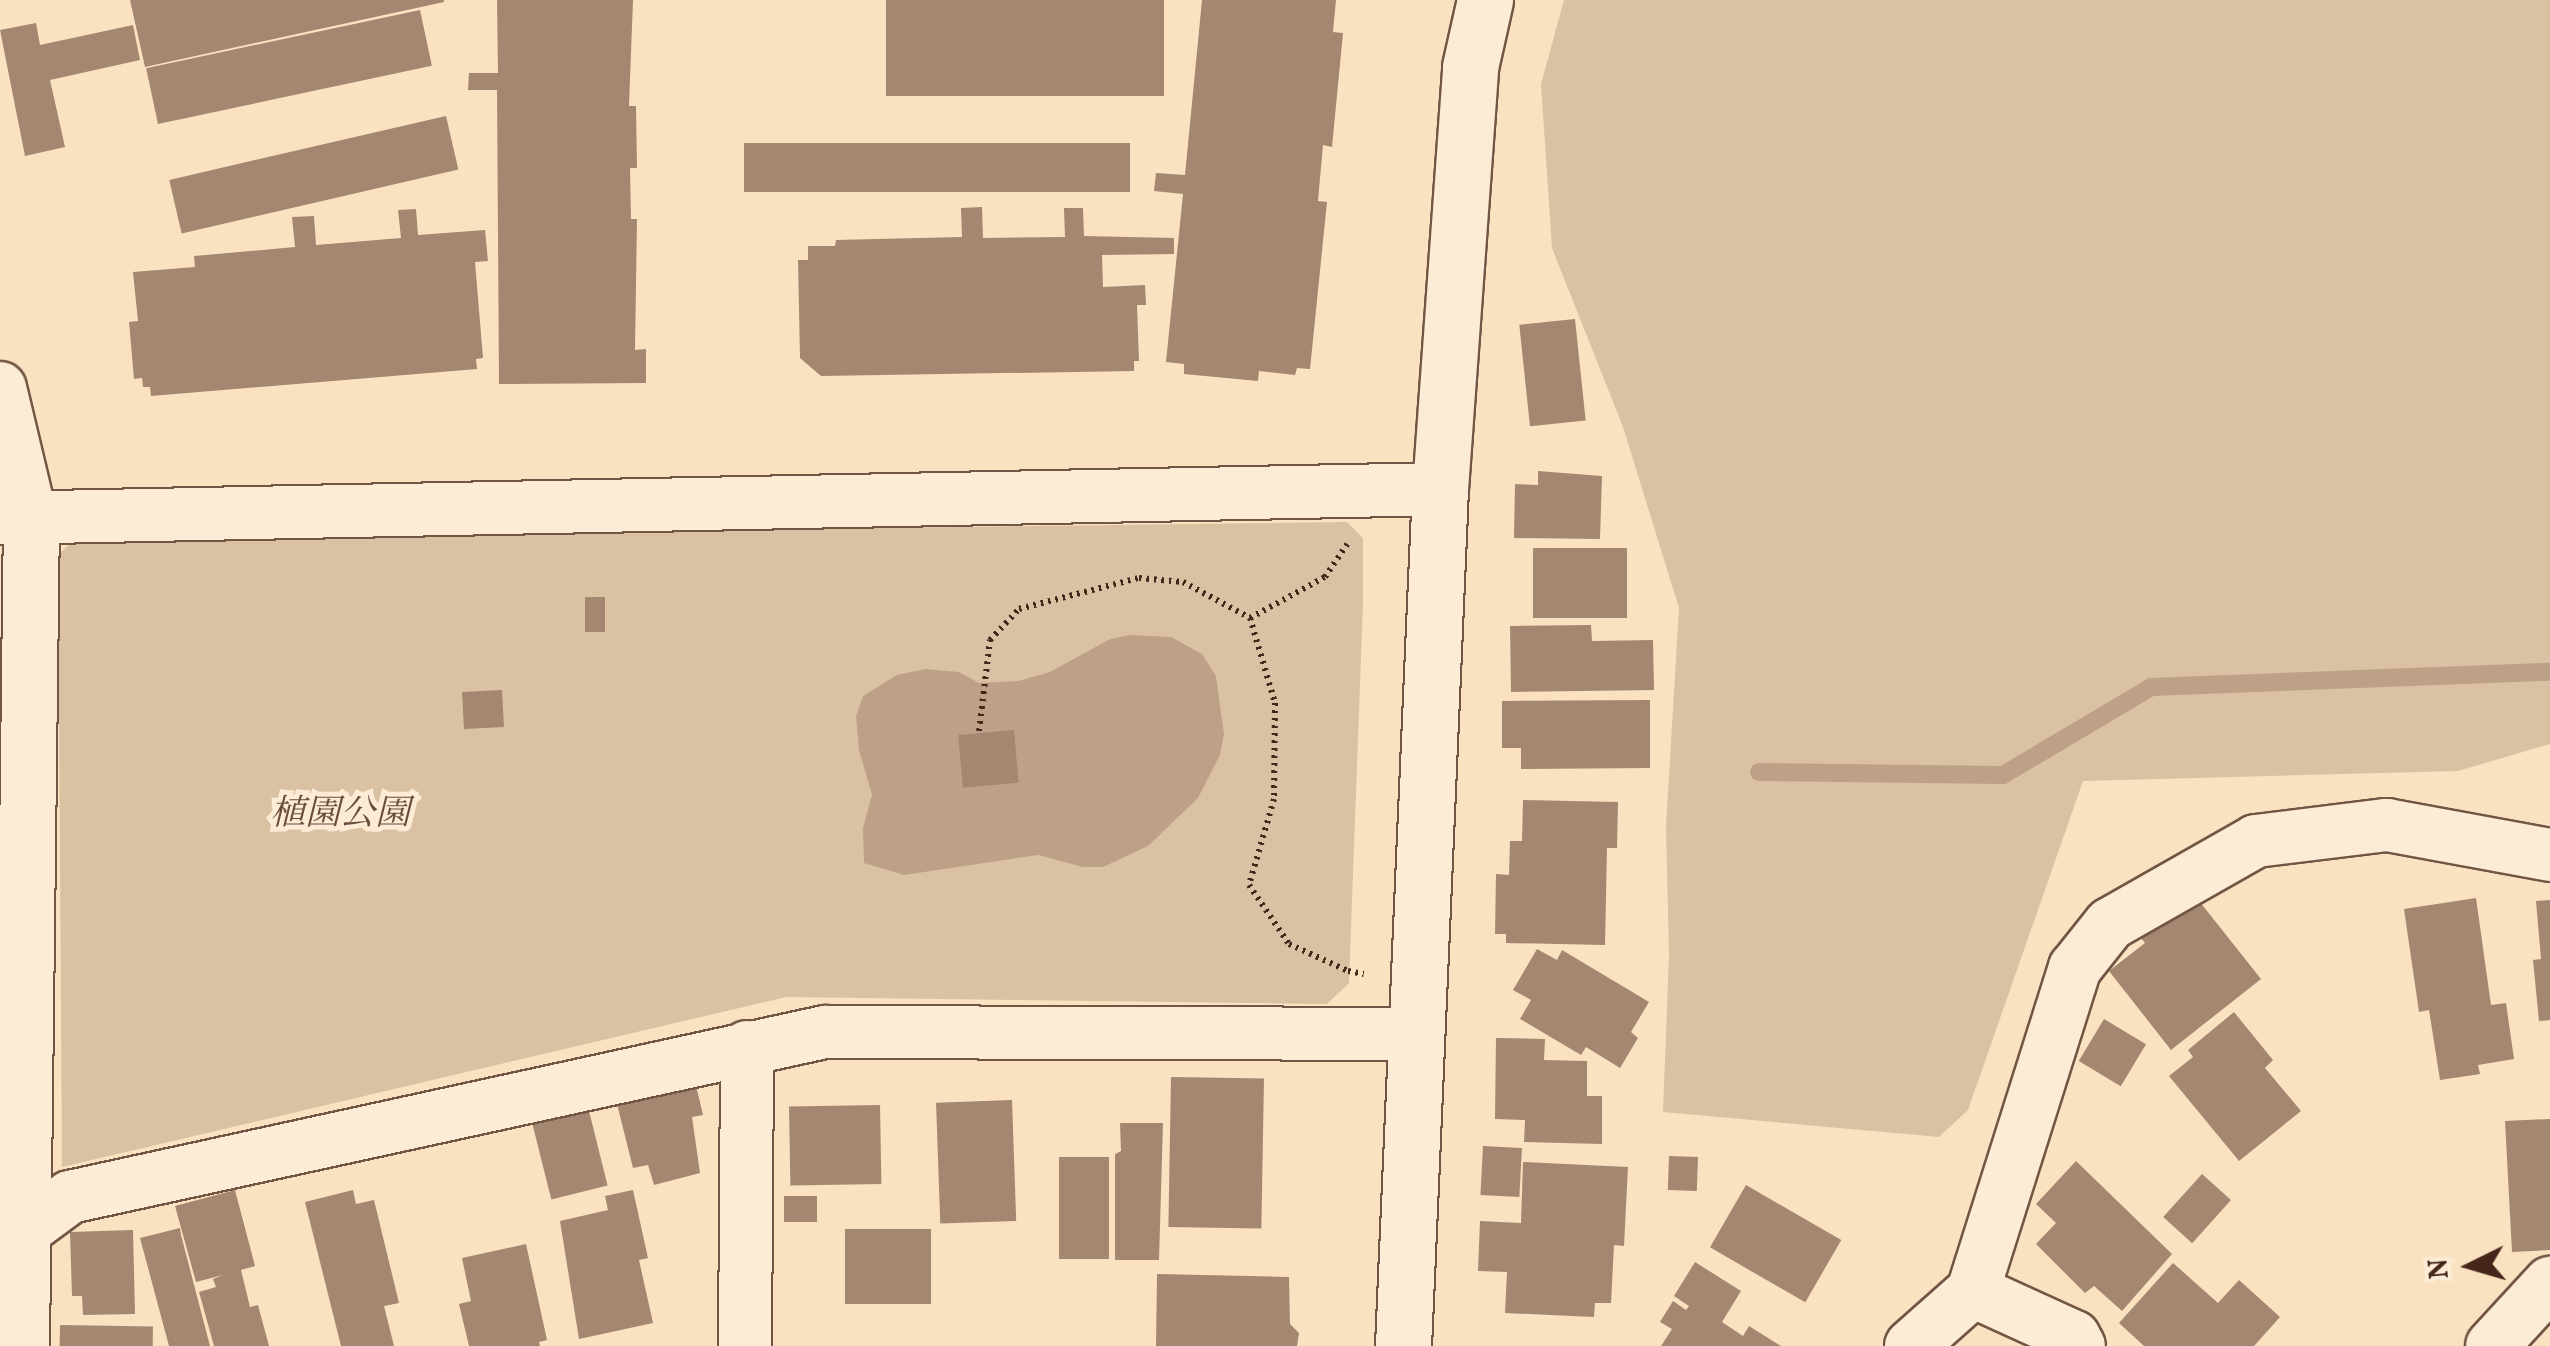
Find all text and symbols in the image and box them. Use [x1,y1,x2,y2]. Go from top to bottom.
park label: 植園公園 [270,794,410,836]
north arrow [2420,1216,2520,1316]
text: N [2419,1257,2460,1280]

